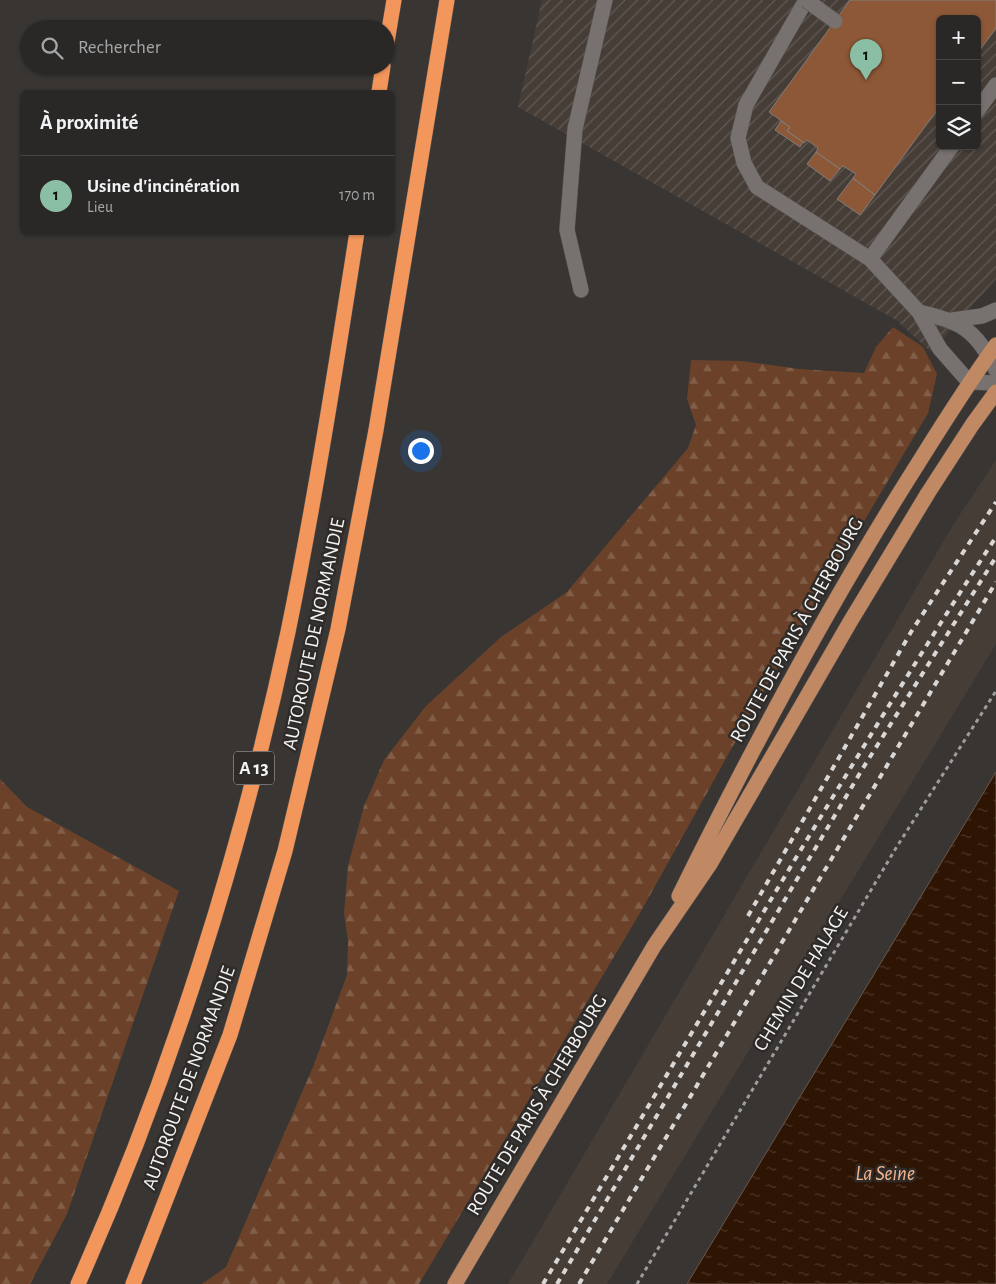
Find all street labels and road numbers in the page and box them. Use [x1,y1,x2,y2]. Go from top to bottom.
street label: ROUTE DE PARIS À CHERBOURG [726,514,867,746]
street label: AUTOROUTE DE NORMANDIE [280,516,348,752]
road number: A 13 [234,751,274,784]
street label: CHEMIN DE HALAGE [750,903,852,1055]
street label: AUTOROUTE DE NORMANDIE [139,963,239,1192]
street label: ROUTE DE PARIS À CHERBOURG [462,991,611,1219]

